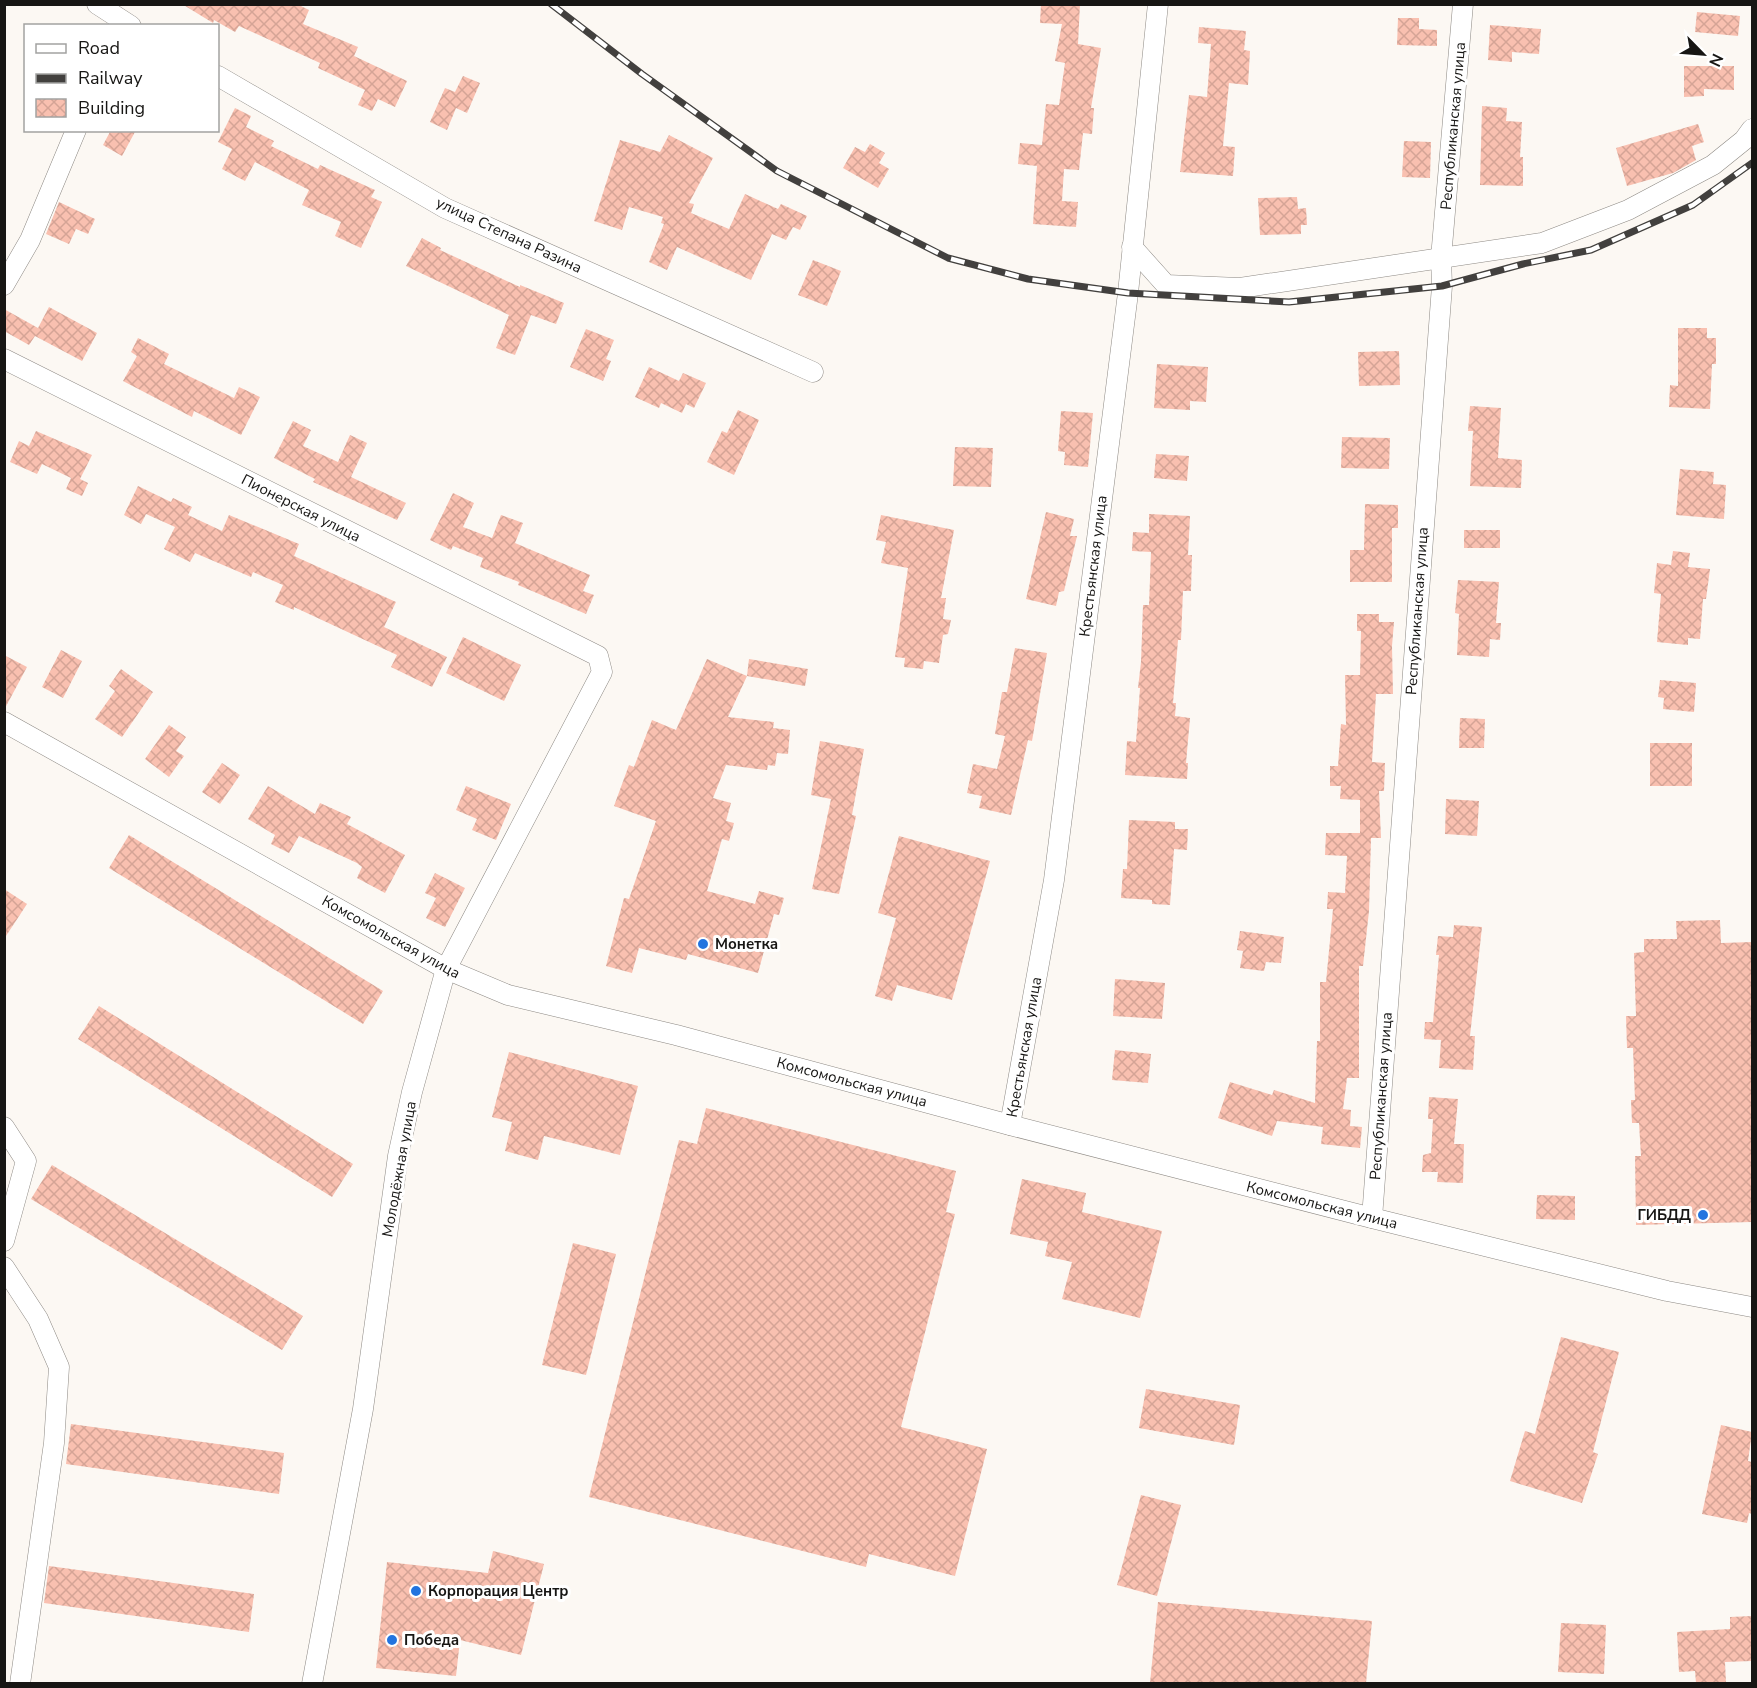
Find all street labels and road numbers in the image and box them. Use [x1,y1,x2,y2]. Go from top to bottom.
street label: Республиканская улица [1436,41,1470,211]
street label: улица Степана Разина [433,192,585,278]
street label: Пионерская улица [238,469,364,547]
street label: Крестьянская улица [1074,494,1112,638]
street label: Республиканская улица [1401,526,1433,696]
street label: Комсомольская улица [318,891,464,983]
street label: Крестьянская улица [1002,975,1046,1119]
street label: Республиканская улица [1365,1011,1397,1181]
street label: Комсомольская улица [774,1052,930,1112]
street label: Молодёжная улица [377,1099,421,1239]
street label: Комсомольская улица [1244,1177,1400,1233]

